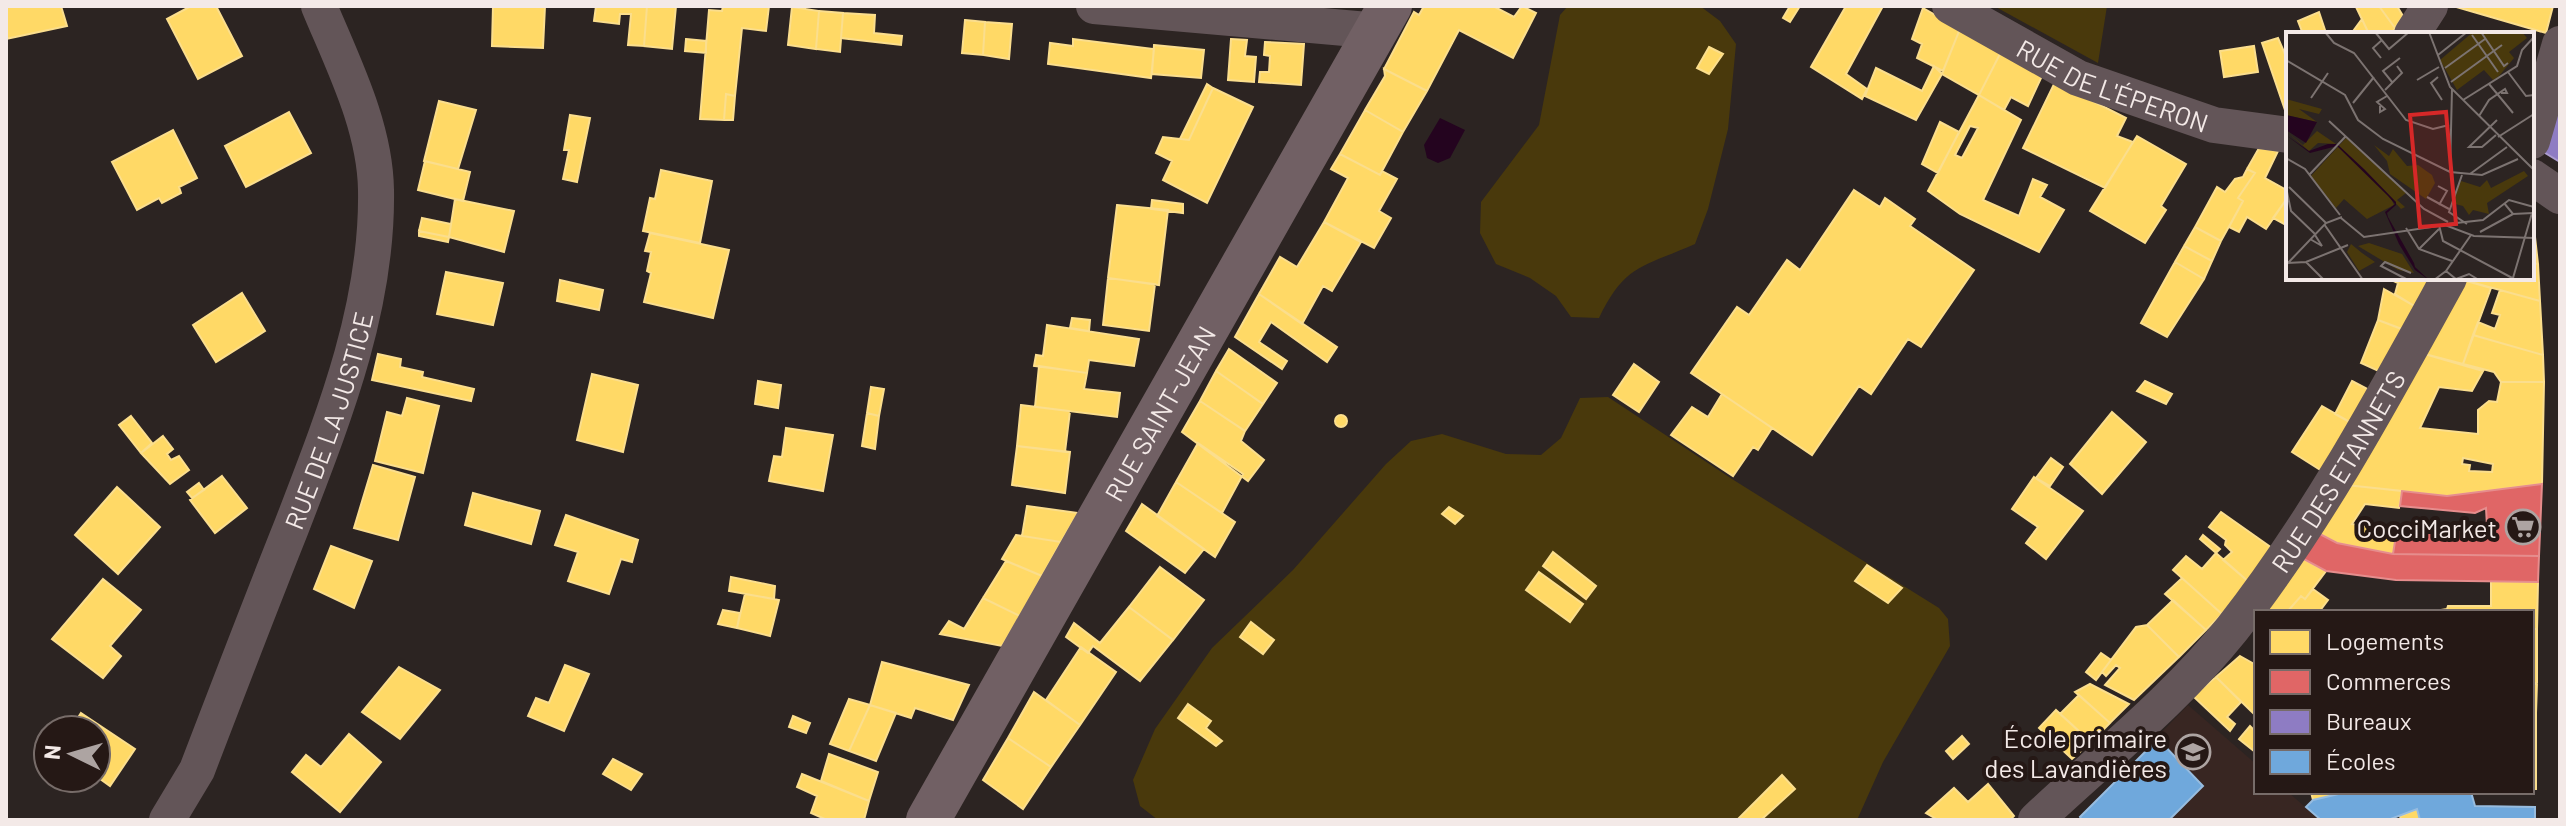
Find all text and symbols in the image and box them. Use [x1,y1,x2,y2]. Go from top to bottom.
street label: RUE DE L'ÉPERON [2012,32,2213,138]
inset map [2286,32,2534,280]
street label: RUE DE LA JUSTICE [277,309,378,533]
street label: RUE SAINT-JEAN [1097,320,1221,506]
street label: RUE DES ETANNETS [2264,365,2411,578]
supermarket icon: CocciMarket [2504,508,2542,546]
place label: CocciMarket [2356,512,2497,543]
legend [2254,610,2534,794]
text: Logements [2326,626,2444,655]
text: Commerces [2326,666,2451,695]
text: Bureaux [2326,706,2411,735]
north arrow [32,714,112,794]
place label: École primaire des Lavandières [1984,722,2167,783]
school or university icon: École primaire des Lavandières [2174,733,2212,771]
text: N [37,744,65,761]
text: Écoles [2326,746,2396,775]

